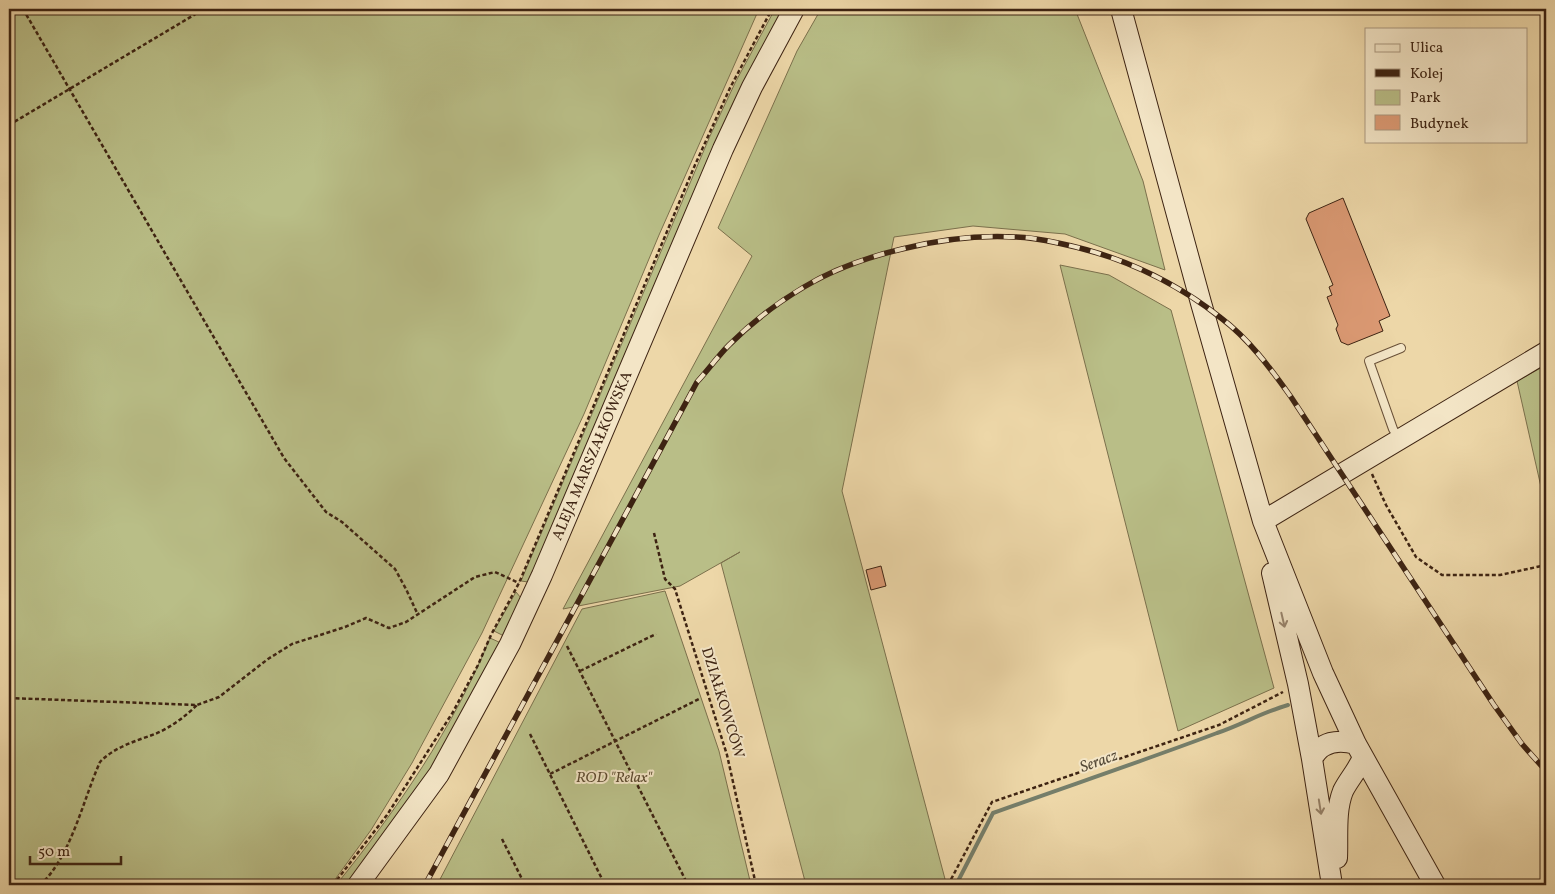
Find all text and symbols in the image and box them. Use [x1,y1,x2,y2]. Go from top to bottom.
legend [1365,28,1528,142]
text: Ulica [1410,38,1443,59]
text: Kolej [1410,64,1443,85]
text: Park [1410,88,1441,109]
text: Budynek [1410,114,1469,135]
street label: ALEJA MARSZAŁKOWSKA [548,368,638,544]
one-way arrow [1279,612,1288,628]
street label: DZIAŁKOWCÓW [695,645,749,761]
water label: Seracz [1077,745,1121,779]
park label: ROD "Relax" [576,768,653,789]
one-way arrow [1315,799,1325,815]
scale bar [30,834,121,866]
text: 50 m [38,842,70,863]

